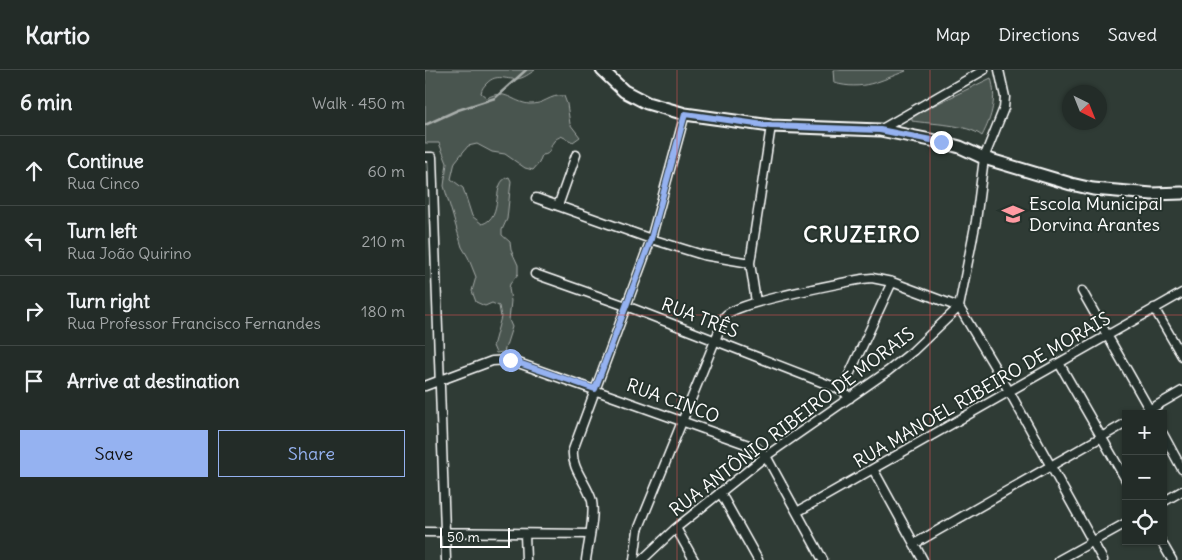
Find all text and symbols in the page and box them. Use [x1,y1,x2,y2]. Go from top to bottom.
text: Kartio [25,20,90,50]
text: Map [935,23,970,46]
text: Directions [998,23,1080,46]
text: Saved [1108,23,1157,46]
north arrow [1062,85,1107,130]
text: 6 min [20,89,72,116]
text: Walk · 450 m [312,93,405,113]
route end [930,131,953,154]
text: Continue [67,149,144,173]
icon: ahead [20,157,48,185]
text: 60 m [367,161,405,181]
text: Rua Cinco [67,173,140,193]
place label: Escola Municipal Dorvina Arantes [1029,192,1163,236]
school or university icon: Escola Municipal Dorvina Arantes [1000,201,1026,227]
text: Turn left [67,219,137,243]
district label: CRUZEIRO [803,220,921,248]
icon: left [20,227,48,255]
text: 210 m [362,231,405,251]
text: Rua João Quirino [67,243,192,263]
text: Turn right [67,289,150,313]
street label: RUA TRÊS [658,292,742,343]
icon: right [20,297,48,325]
text: 180 m [361,301,405,321]
street label: RUA MANOEL RIBEIRO DE MORAIS [849,306,1114,473]
text: Rua Professor Francisco Fernandes [67,313,321,333]
street label: RUA ANTÔNIO RIBEIRO DE MORAIS [665,322,919,521]
route start [499,349,522,372]
icon: arrive [20,367,48,395]
text: Arrive at destination [67,369,240,393]
street label: RUA CINCO [624,373,723,428]
map controls [1122,410,1167,545]
button: + [1122,410,1167,455]
button: Save [20,430,208,477]
button: Share [218,430,405,477]
button: − [1122,455,1167,500]
button: locate [1122,500,1167,545]
scale bar [440,525,510,548]
text: 50 m [447,528,480,546]

